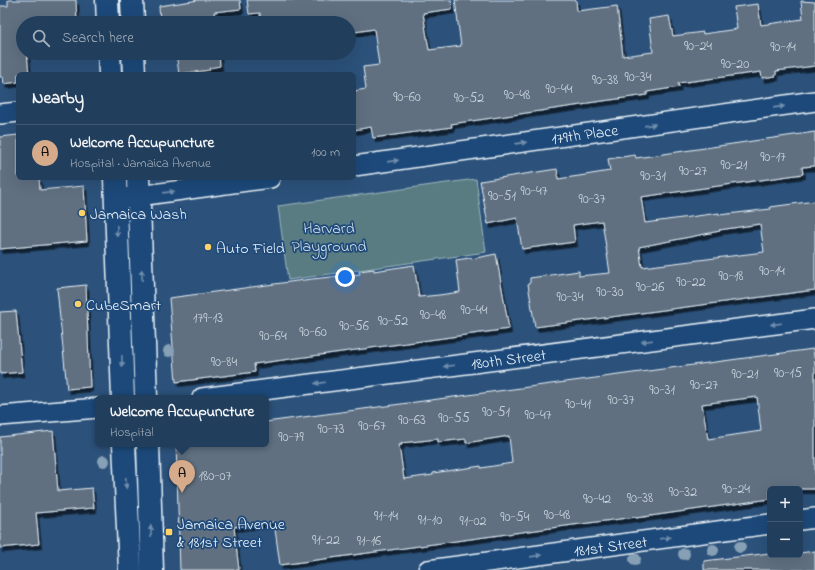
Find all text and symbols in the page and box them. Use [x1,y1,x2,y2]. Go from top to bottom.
search box [16,16,356,60]
icon: search [30,27,52,49]
text: Search here [62,27,134,49]
house number: 90-24 [684,36,712,57]
house number: 90-14 [770,37,796,58]
house number: 90-20 [721,54,749,75]
house number: 90-34 [624,67,652,88]
house number: 90-38 [592,70,618,91]
house number: 90-44 [545,79,573,100]
house number: 90-48 [504,85,530,106]
text: Nearby [32,86,84,111]
house number: 90-60 [393,87,421,108]
house number: 90-52 [454,88,484,109]
one-way arrow [773,104,785,110]
street label: 179th Place [550,119,621,152]
one-way arrow [644,122,656,128]
text: Welcome Accupuncture [70,132,214,154]
one-way arrow [515,140,527,146]
text: A [41,143,49,162]
text: 100 m [311,143,340,162]
house number: 90-17 [760,147,786,168]
text: Hospital · Jamaica Avenue [70,154,211,173]
house number: 90-21 [721,155,748,176]
one-way arrow [387,158,399,164]
house number: 90-27 [679,161,707,182]
house number: 90-31 [640,166,666,187]
house number: 90-47 [520,181,548,202]
house number: 90-51 [488,186,517,207]
one-way arrow [163,189,175,195]
house number: 90-37 [578,189,606,210]
place label: Jamaica Wash [90,203,187,227]
marker: Jamaica Wash [77,208,87,218]
park label: Harvard Playground [292,217,367,259]
one-way arrow [114,225,121,237]
place label: Auto Field [216,237,285,261]
marker: Auto Field [203,242,213,252]
house number: 90-14 [759,261,785,282]
house number: 90-18 [718,266,744,287]
your location [335,267,355,287]
one-way arrow [138,269,145,281]
house number: 90-22 [676,272,706,293]
house number: 90-26 [636,277,664,298]
house number: 90-30 [596,282,624,303]
house number: 90-34 [556,287,584,308]
place label: CubeSmart [86,294,162,318]
marker: CubeSmart [73,299,83,309]
house number: 90-44 [460,300,488,321]
house number: 90-48 [420,305,446,326]
house number: 179-13 [193,308,223,329]
house number: 90-52 [378,311,408,332]
house number: 90-56 [339,316,369,337]
one-way arrow [770,321,782,327]
house number: 90-60 [299,322,327,343]
house number: 90-64 [259,326,287,347]
one-way arrow [641,337,653,344]
street label: 180th Street [470,344,548,377]
house number: 90-84 [211,352,237,373]
one-way arrow [119,355,125,368]
one-way arrow [443,363,455,369]
house number: 90-15 [774,363,802,384]
house number: 90-21 [732,364,759,385]
house number: 90-27 [690,375,718,396]
one-way arrow [314,380,326,386]
house number: 90-31 [649,380,675,401]
house number: 90-37 [607,390,635,411]
house number: 90-41 [565,394,591,415]
popup [95,395,269,447]
text: Welcome Accupuncture [110,401,254,423]
house number: 90-51 [482,402,511,423]
house number: 90-47 [524,405,552,426]
house number: 90-55 [438,408,470,429]
house number: 90-63 [398,410,426,431]
house number: 90-67 [358,416,386,437]
house number: 90-73 [317,419,345,440]
text: Hospital [110,423,154,442]
house number: 90-79 [278,427,305,448]
pin: A [169,460,195,493]
house number: 180-07 [199,466,232,487]
one-way arrow [123,477,130,489]
house number: 90-24 [722,479,750,500]
house number: 90-32 [669,482,697,503]
map controls [767,486,803,558]
button: + [767,486,803,522]
house number: 90-38 [627,488,653,509]
house number: 90-42 [583,489,611,510]
house number: 90-48 [544,505,570,526]
house number: 91-14 [374,506,398,527]
house number: 90-54 [500,507,530,528]
house number: 91-10 [418,510,442,531]
house number: 91-02 [460,511,486,532]
place label: Jamaica Avenue & 181st Street [177,513,286,555]
button: − [767,522,803,558]
one-way arrow [148,524,154,537]
marker: Jamaica Avenue & 181st Street [164,527,174,537]
house number: 91-22 [312,530,340,551]
house number: 91-16 [357,531,381,552]
street label: 181st Street [572,531,650,564]
one-way arrow [659,535,671,542]
one-way arrow [530,553,542,559]

